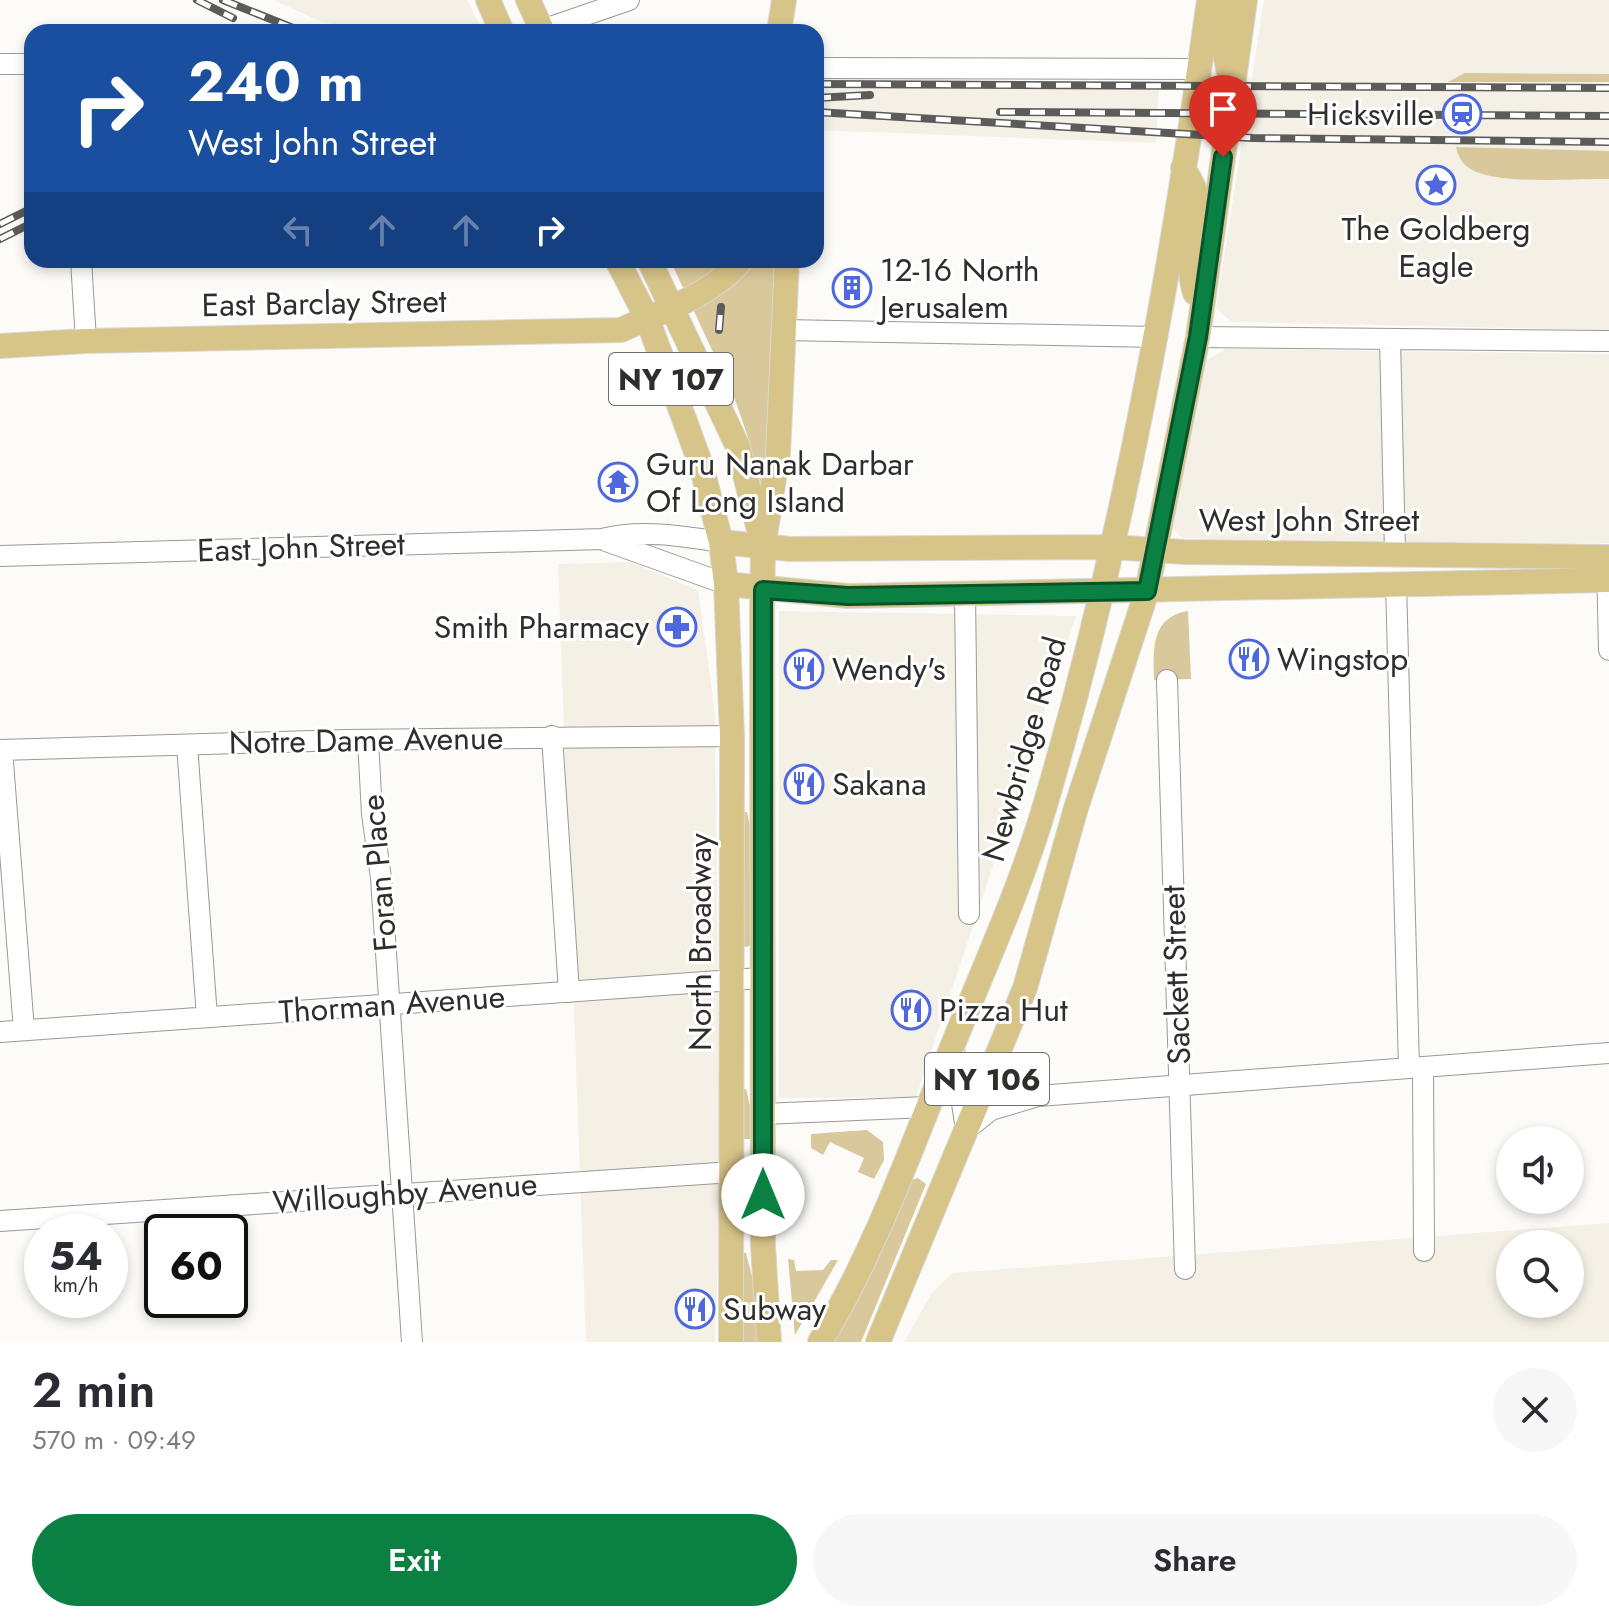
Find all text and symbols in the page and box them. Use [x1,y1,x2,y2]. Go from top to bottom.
text: 240 m [188,41,364,122]
icon: right [56,56,160,160]
pin [1189,75,1257,157]
icon: arrive [1201,87,1245,131]
place label: Hicksville [1307,91,1434,137]
station icon: Hicksville [1441,93,1483,135]
text: West John Street [188,116,436,168]
place icon: The Goldberg Eagle [1415,164,1457,206]
place label: The Goldberg Eagle [1341,206,1531,289]
icon: left [276,208,320,252]
icon: ahead [360,208,404,252]
icon: ahead [444,208,488,252]
icon: right [528,208,572,252]
place label: 12-16 North Jerusalem [876,247,1040,330]
building icon: 12-16 North Jerusalem [831,267,873,309]
street label: East Barclay Street [201,278,447,328]
road number: NY 107 [609,353,733,405]
place label: Guru Nanak Darbar Of Long Island [646,441,914,524]
temple icon: Guru Nanak Darbar Of Long Island [597,461,639,503]
street label: West John Street [1199,497,1420,543]
street label: East John Street [196,520,406,574]
place label: Smith Pharmacy [434,604,650,650]
pharmacy icon: Smith Pharmacy [656,606,698,648]
street label: Newbridge Road [970,631,1078,867]
place label: Wingstop [1277,636,1408,682]
restaurant icon: Wingstop [1228,638,1270,680]
place label: Wendy's [832,646,946,692]
restaurant icon: Wendy's [783,648,825,690]
street label: Notre Dame Avenue [228,715,504,765]
place label: Sakana [832,761,927,807]
restaurant icon: Sakana [783,763,825,805]
street label: Foran Place [349,793,409,953]
street label: North Broadway [677,832,723,1051]
street label: Sackett Street [1150,884,1202,1066]
street label: Thorman Avenue [277,973,507,1035]
place label: Pizza Hut [939,987,1068,1033]
restaurant icon: Pizza Hut [890,989,932,1031]
road number: NY 106 [925,1053,1049,1105]
map controls [1496,1126,1584,1318]
button: sound [1496,1126,1584,1214]
position arrow [721,1153,805,1237]
street label: Willoughby Avenue [271,1161,539,1225]
speed limit sign: 60 [144,1214,248,1318]
text: 54 [49,1227,103,1285]
button: search [1496,1230,1584,1318]
text: km/h [53,1271,99,1300]
place label: Subway [723,1286,827,1332]
restaurant icon: Subway [674,1288,716,1330]
text: 2 min [32,1356,155,1425]
button: close [1493,1368,1577,1452]
text: 570 m · 09:49 [32,1421,196,1459]
button: Exit [32,1514,797,1606]
button: Share [813,1514,1577,1606]

